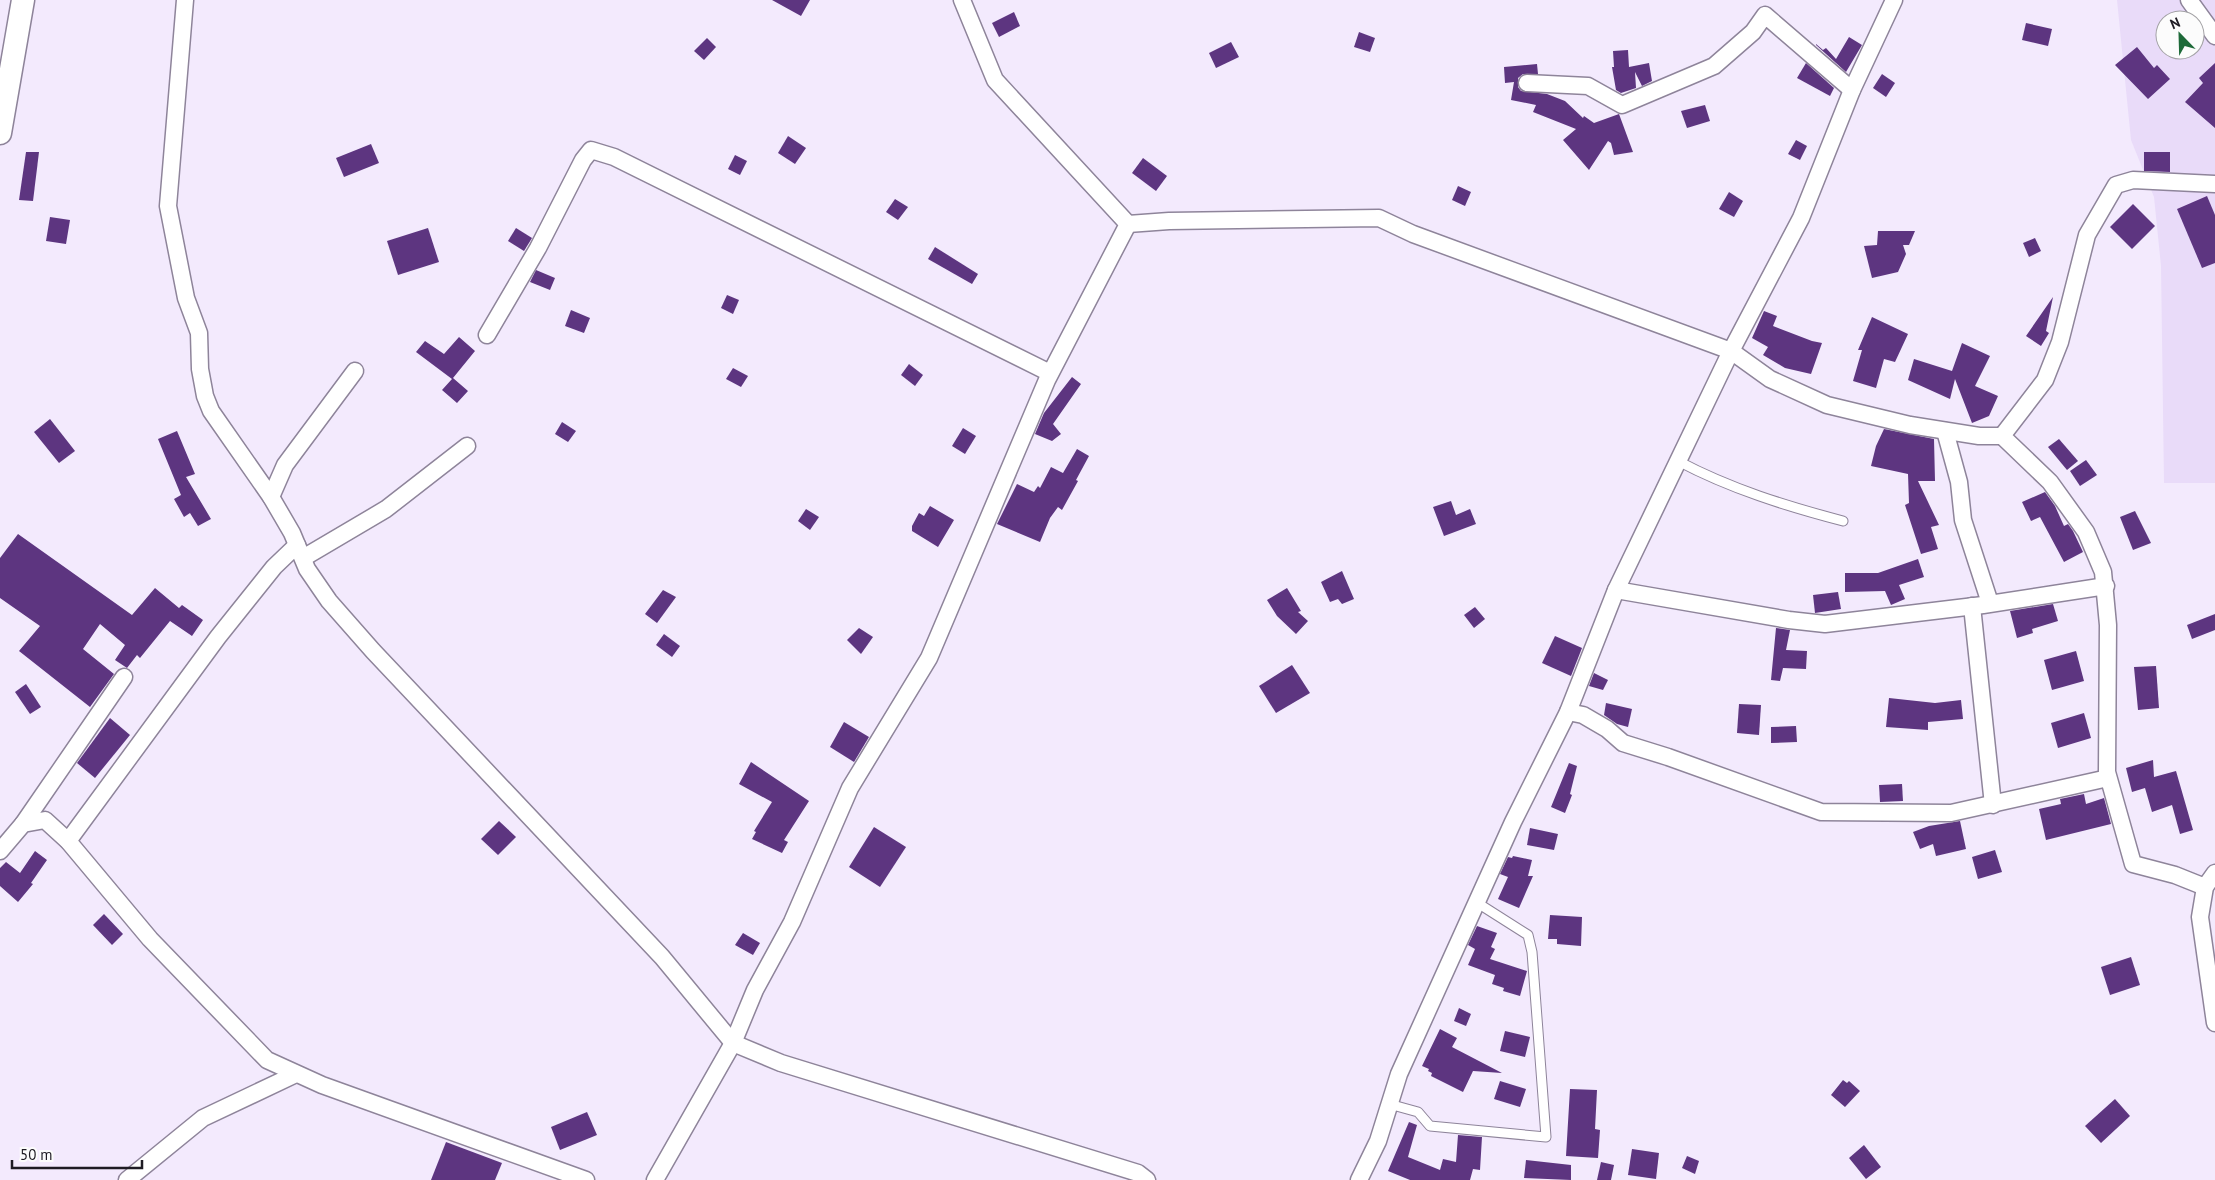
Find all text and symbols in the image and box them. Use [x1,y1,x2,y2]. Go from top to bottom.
north arrow [2155,10,2205,60]
text: N [2167,13,2183,33]
scale bar [12,1138,142,1170]
text: 50 m [20,1145,53,1164]

